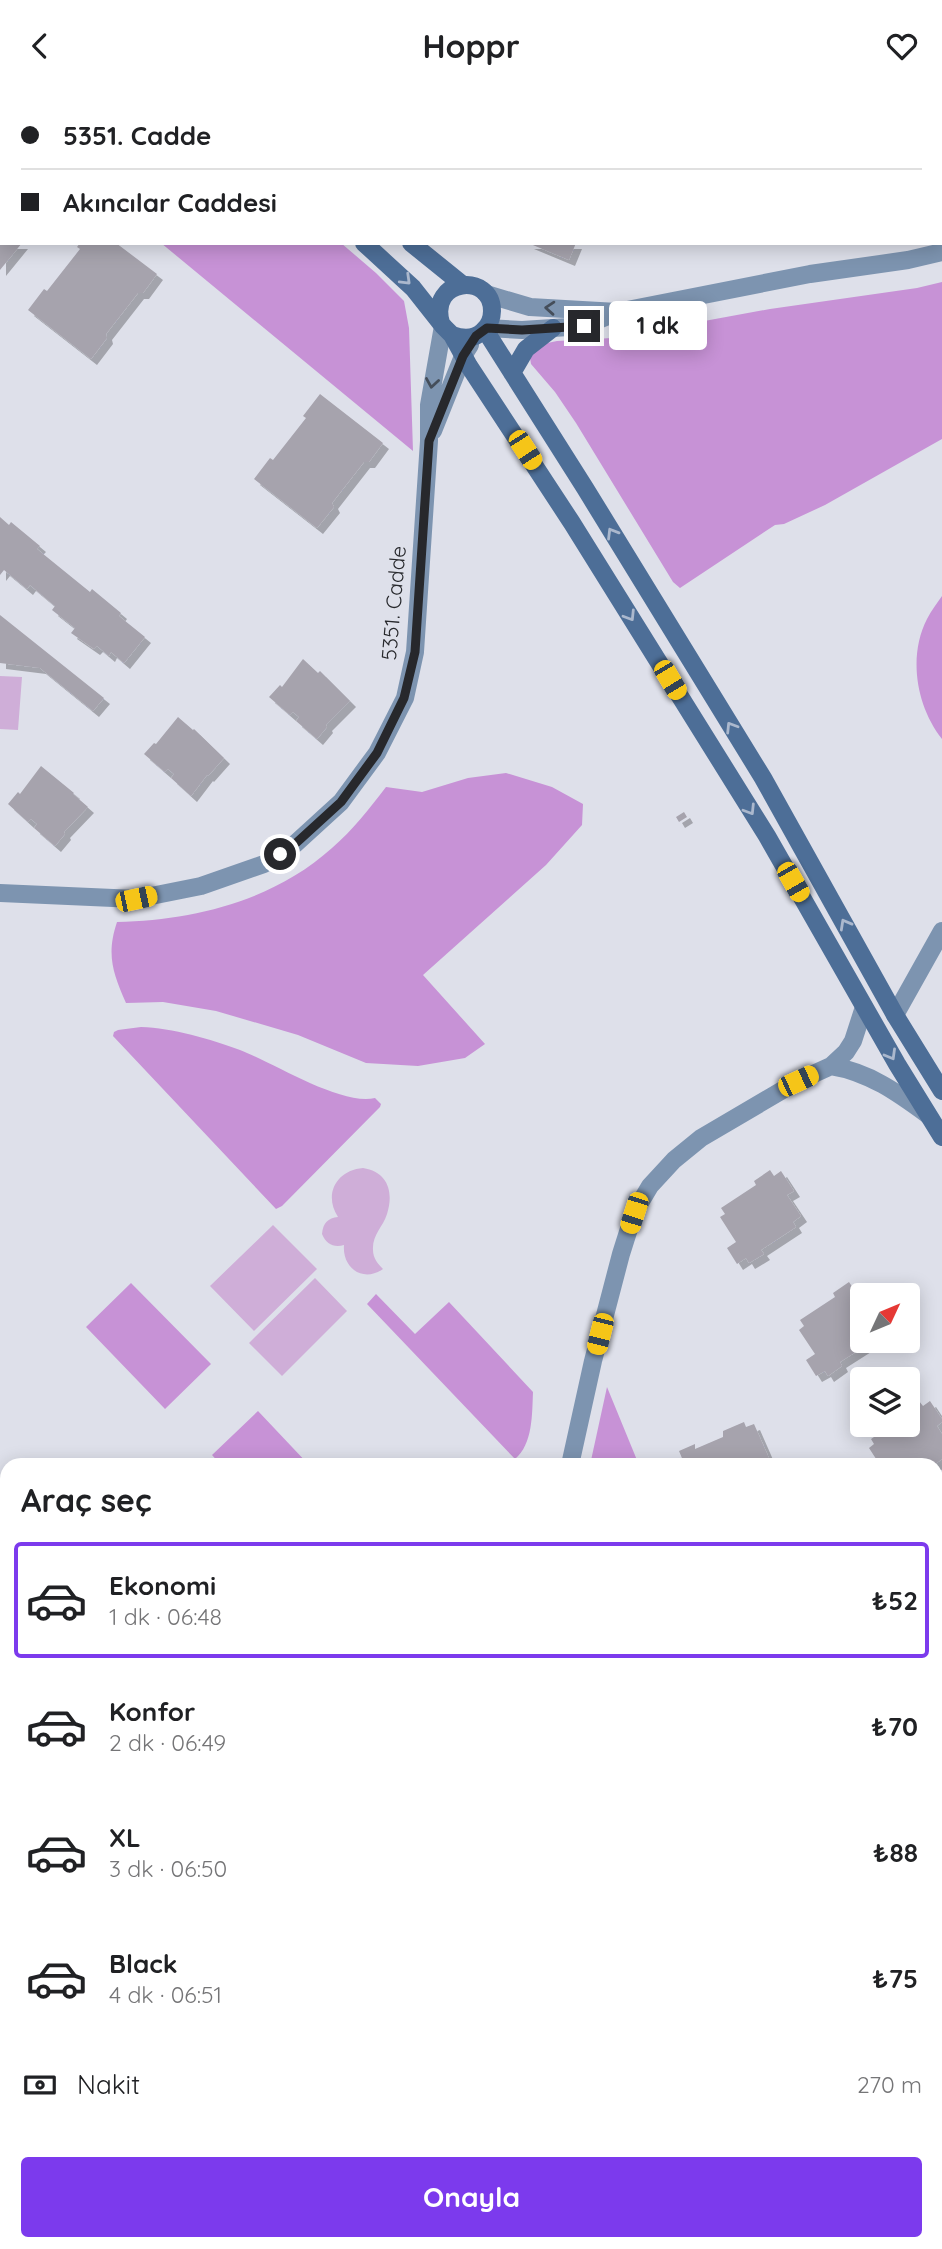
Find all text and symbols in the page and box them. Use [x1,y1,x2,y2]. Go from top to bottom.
text: Hoppr [422,26,520,66]
icon: back [21,27,59,65]
icon: heart [883,27,921,65]
text: 5351. Cadde [63,119,211,152]
text: Akıncılar Caddesi [63,186,277,219]
one-way arrow [397,272,410,285]
one-way arrow [545,301,556,316]
callout: 1 dk [608,301,706,351]
route end [568,310,600,342]
text: 1 dk [637,311,679,340]
one-way arrow [425,377,440,389]
car [505,427,546,473]
one-way arrow [608,527,621,540]
street label: 5351. Cadde [375,545,411,661]
one-way arrow [622,608,635,621]
car [651,657,690,703]
one-way arrow [727,721,740,734]
one-way arrow [742,802,755,815]
route start [264,838,296,870]
car [774,859,813,905]
car [114,884,159,914]
one-way arrow [840,918,853,931]
one-way arrow [883,1047,896,1060]
car [775,1063,822,1099]
car [618,1190,651,1236]
north arrow [850,1283,920,1353]
map controls [850,1283,920,1437]
car [585,1311,616,1357]
button: layers [850,1367,920,1437]
text: Araç seç [21,1480,152,1520]
icon: car [25,1569,88,1632]
text: Ekonomi [109,1569,216,1602]
text: ₺52 [872,1584,918,1617]
text: 1 dk · 06:48 [109,1602,222,1631]
icon: car [25,1695,88,1758]
text: Konfor [109,1695,195,1728]
text: ₺70 [871,1710,918,1743]
text: 2 dk · 06:49 [109,1728,226,1757]
icon: car [25,1821,88,1884]
text: XL [109,1821,141,1854]
text: ₺88 [873,1836,918,1869]
text: 3 dk · 06:50 [109,1854,227,1883]
icon: car [25,1947,88,2010]
text: Black [109,1947,178,1980]
text: ₺75 [872,1962,918,1995]
text: 4 dk · 06:51 [109,1980,222,2009]
icon: cash [21,2066,59,2104]
text: Nakit [77,2068,140,2101]
text: 270 m [857,2070,922,2099]
button: Onayla [21,2157,922,2237]

